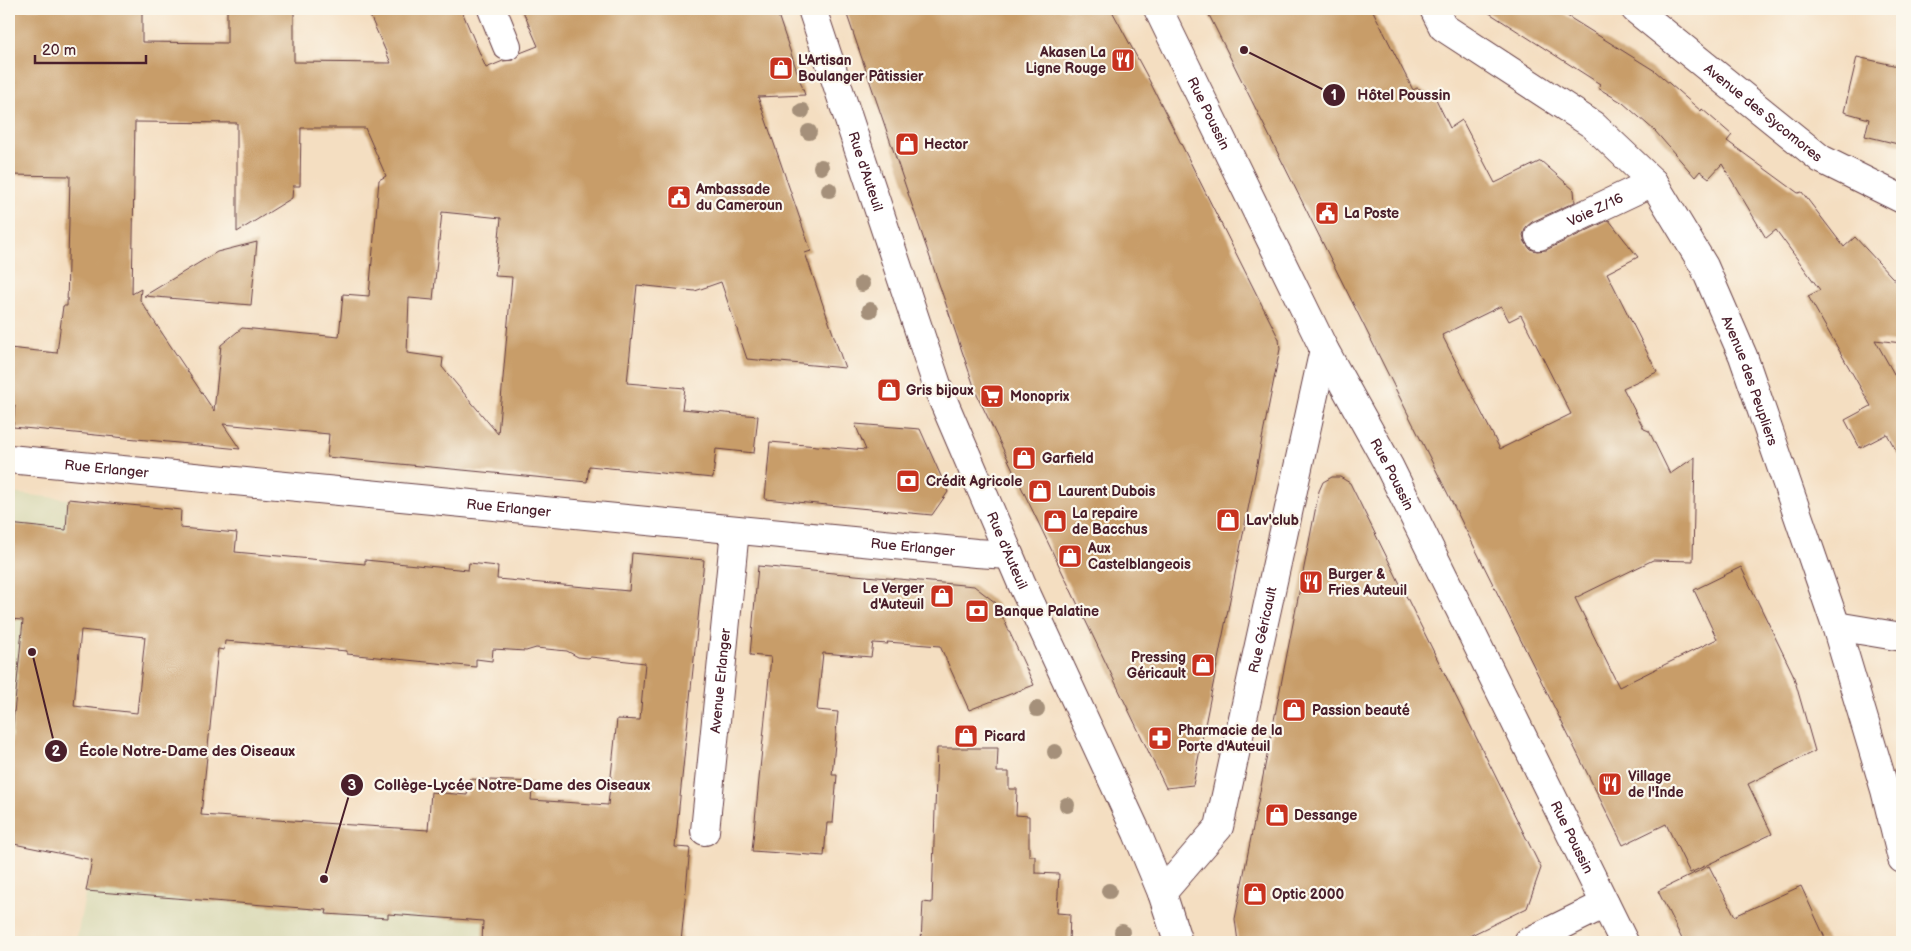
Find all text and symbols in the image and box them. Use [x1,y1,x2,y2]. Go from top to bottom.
scale bar [35,32,146,64]
text: 20 m [42,41,76,60]
place label: Akasen La Ligne Rouge [1026,44,1106,77]
restaurant icon: Akasen La Ligne Rouge [1110,47,1136,73]
place label: L'Artisan Boulanger Pâtissier [798,52,924,85]
shop icon: L'Artisan Boulanger Pâtissier [768,55,794,81]
street label: Avenue des Sycomores [1701,60,1826,166]
street label: Rue Poussin [1184,74,1233,153]
callout: Hôtel Poussin [1322,80,1460,110]
text: 1 [1331,86,1337,105]
text: Hôtel Poussin [1357,86,1451,105]
street label: Rue d'Auteuil [844,129,887,213]
shop icon: Hector [894,131,920,157]
place label: Hector [924,136,969,153]
place label: Ambassade du Cameroun [695,181,783,214]
public building icon: Ambassade du Cameroun [666,184,692,210]
street label: Voie Z/16 [1565,189,1626,230]
public building icon: La Poste [1314,200,1340,226]
place label: La Poste [1344,205,1399,222]
street label: Avenue des Peupliers [1718,313,1781,448]
shop icon: Gris bijoux [876,377,902,403]
place label: Gris bijoux [906,382,974,399]
supermarket icon: Monoprix [979,383,1005,409]
place label: Monoprix [1010,388,1070,405]
street label: Rue Poussin [1366,435,1418,513]
shop icon: Garfield [1011,445,1037,471]
place label: Garfield [1042,450,1094,467]
street label: Rue Erlanger [64,456,150,482]
bank icon: Crédit Agricole [895,468,921,494]
place label: Crédit Agricole [926,473,1022,490]
shop icon: Laurent Dubois [1027,478,1053,504]
place label: Laurent Dubois [1058,483,1156,500]
street label: Rue Erlanger [466,496,552,521]
place label: La repaire de Bacchus [1072,505,1148,538]
shop icon: Lav'club [1215,507,1241,533]
shop icon: La repaire de Bacchus [1042,508,1068,534]
street label: Rue d'Auteuil [983,509,1031,592]
place label: Lav'club [1246,512,1299,529]
street label: Rue Erlanger [870,535,957,560]
place label: Aux Castelblangeois [1087,540,1191,573]
shop icon: Aux Castelblangeois [1057,543,1083,569]
place label: Burger & Fries Auteuil [1328,566,1407,599]
restaurant icon: Burger & Fries Auteuil [1298,569,1324,595]
place label: Le Verger d'Auteuil [863,580,924,613]
shop icon: Le Verger d'Auteuil [929,583,955,609]
street label: Rue Géricault [1245,585,1281,675]
bank icon: Banque Palatine [964,598,990,624]
place label: Banque Palatine [994,603,1099,620]
street label: Avenue Erlanger [707,627,734,734]
place label: Pressing Géricault [1127,649,1186,682]
shop icon: Pressing Géricault [1190,652,1216,678]
shop icon: Passion beauté [1281,697,1307,723]
place label: Passion beauté [1312,702,1411,719]
place label: Pharmacie de la Porte d'Auteuil [1178,722,1282,755]
shop icon: Picard [953,723,979,749]
pharmacy icon: Pharmacie de la Porte d'Auteuil [1147,725,1173,751]
place label: Picard [984,728,1025,745]
callout: École Notre-Dame des Oiseaux [44,736,305,766]
text: École Notre-Dame des Oiseaux [79,741,295,761]
text: 2 [52,742,61,761]
place label: Village de l'Inde [1628,768,1683,801]
callout: Collège-Lycée Notre-Dame des Oiseaux [339,770,660,800]
restaurant icon: Village de l'Inde [1597,771,1623,797]
text: 3 [348,776,357,795]
text: Collège-Lycée Notre-Dame des Oiseaux [374,776,650,795]
street label: Rue Poussin [1547,798,1597,876]
shop icon: Dessange [1264,802,1290,828]
place label: Dessange [1294,807,1357,824]
shop icon: Optic 2000 [1242,881,1268,907]
place label: Optic 2000 [1272,886,1344,903]

